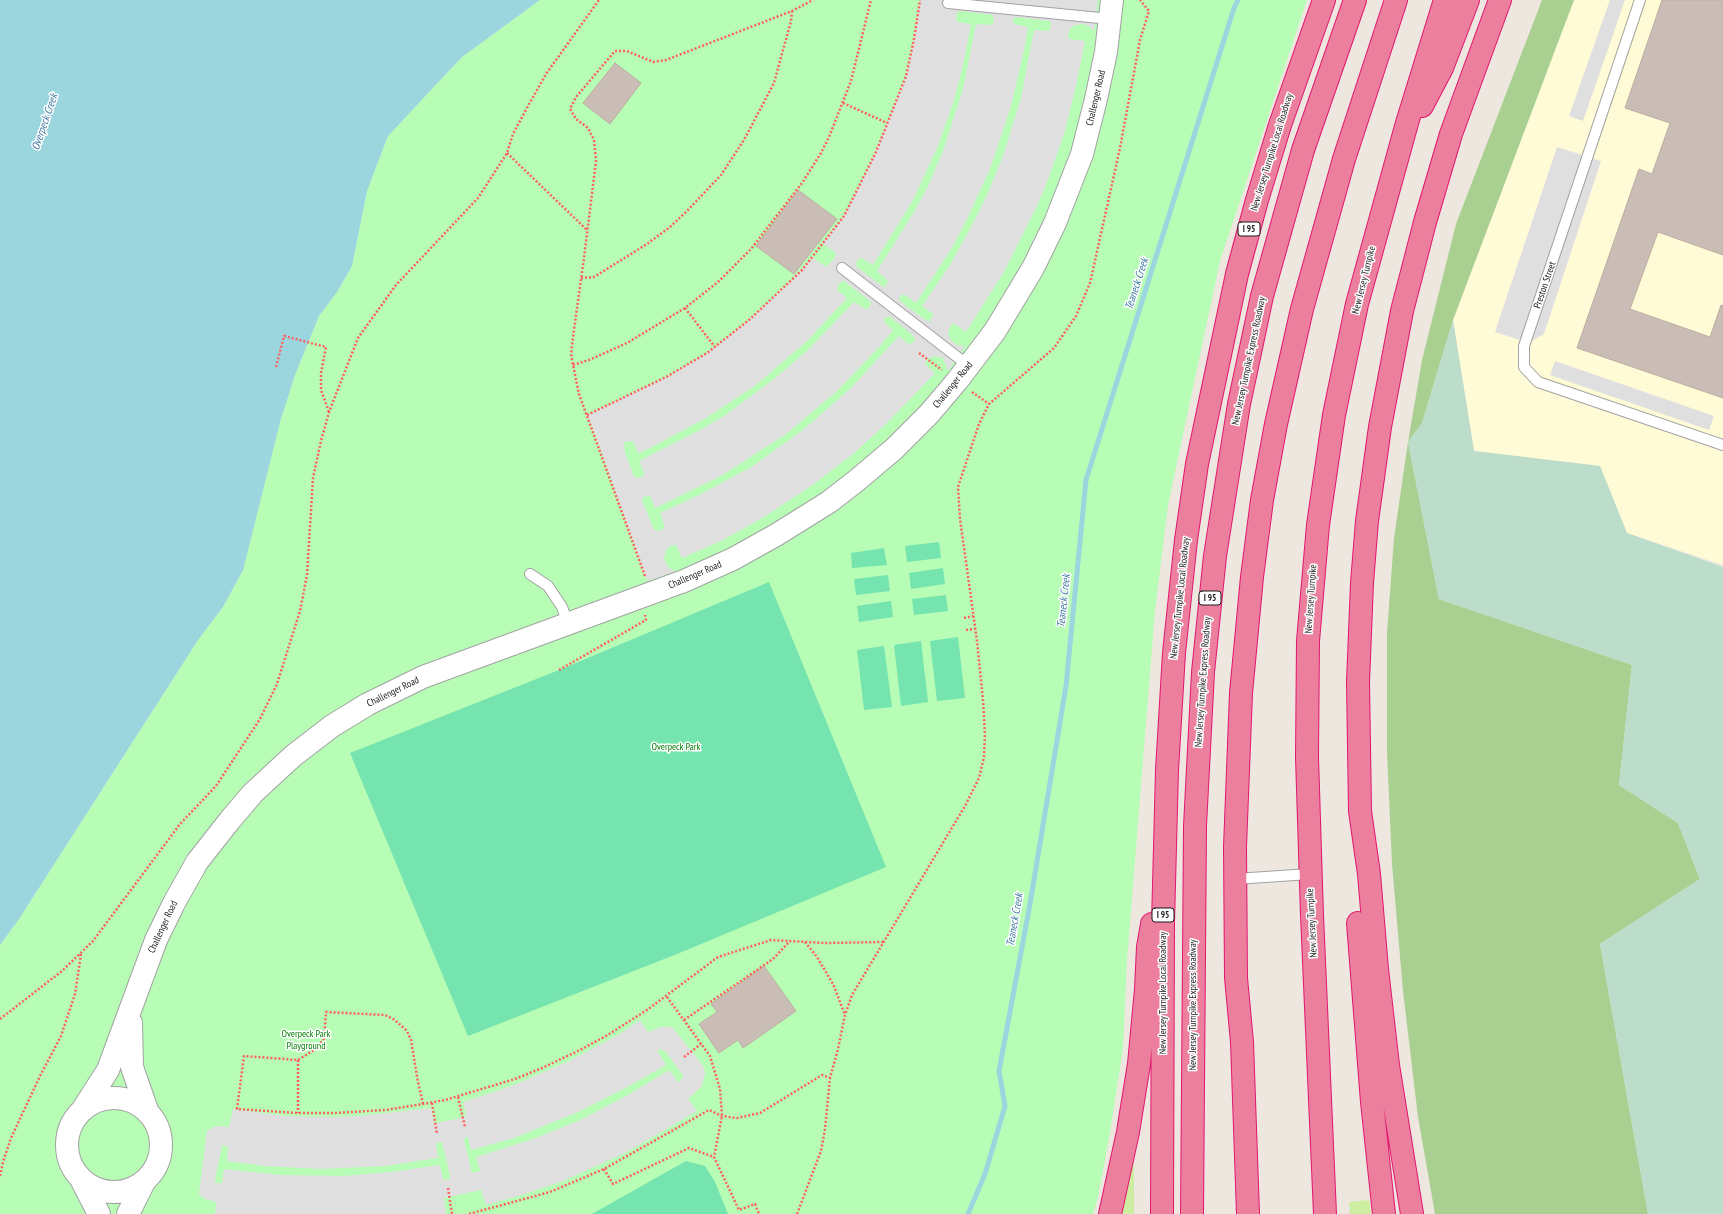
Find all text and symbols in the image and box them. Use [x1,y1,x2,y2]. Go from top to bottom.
street label: Challenger Road [1084,69,1108,127]
water label: Overpeck Creek [29,92,61,152]
street label: New Jersey Turnpike Local Roadway [1248,92,1296,212]
road number: I 95 [1238,222,1260,236]
street label: New Jersey Turnpike [1350,245,1378,315]
water label: Teaneck Creek [1122,256,1152,312]
street label: Preston Street [1531,260,1559,310]
street label: New Jersey Turnpike Express Roadway [1230,296,1268,426]
street label: Challenger Road [931,359,975,411]
street label: New Jersey Turnpike Local Roadway [1168,537,1192,659]
street label: Challenger Road [667,558,723,592]
street label: New Jersey Turnpike [1303,564,1319,634]
water label: Teaneck Creek [1055,574,1073,628]
road number: I 95 [1199,591,1221,605]
street label: New Jersey Turnpike Express Roadway [1192,616,1214,748]
street label: Challenger Road [365,674,421,710]
park label: Overpeck Park [652,741,700,753]
street label: New Jersey Turnpike [1304,888,1320,958]
water label: Teaneck Creek [1004,892,1026,948]
street label: Challenger Road [146,899,180,955]
road number: I 95 [1152,908,1174,922]
street label: New Jersey Turnpike Local Roadway [1157,932,1169,1054]
street label: New Jersey Turnpike Express Roadway [1187,940,1199,1070]
park label: Overpeck Park Playground [282,1028,330,1052]

